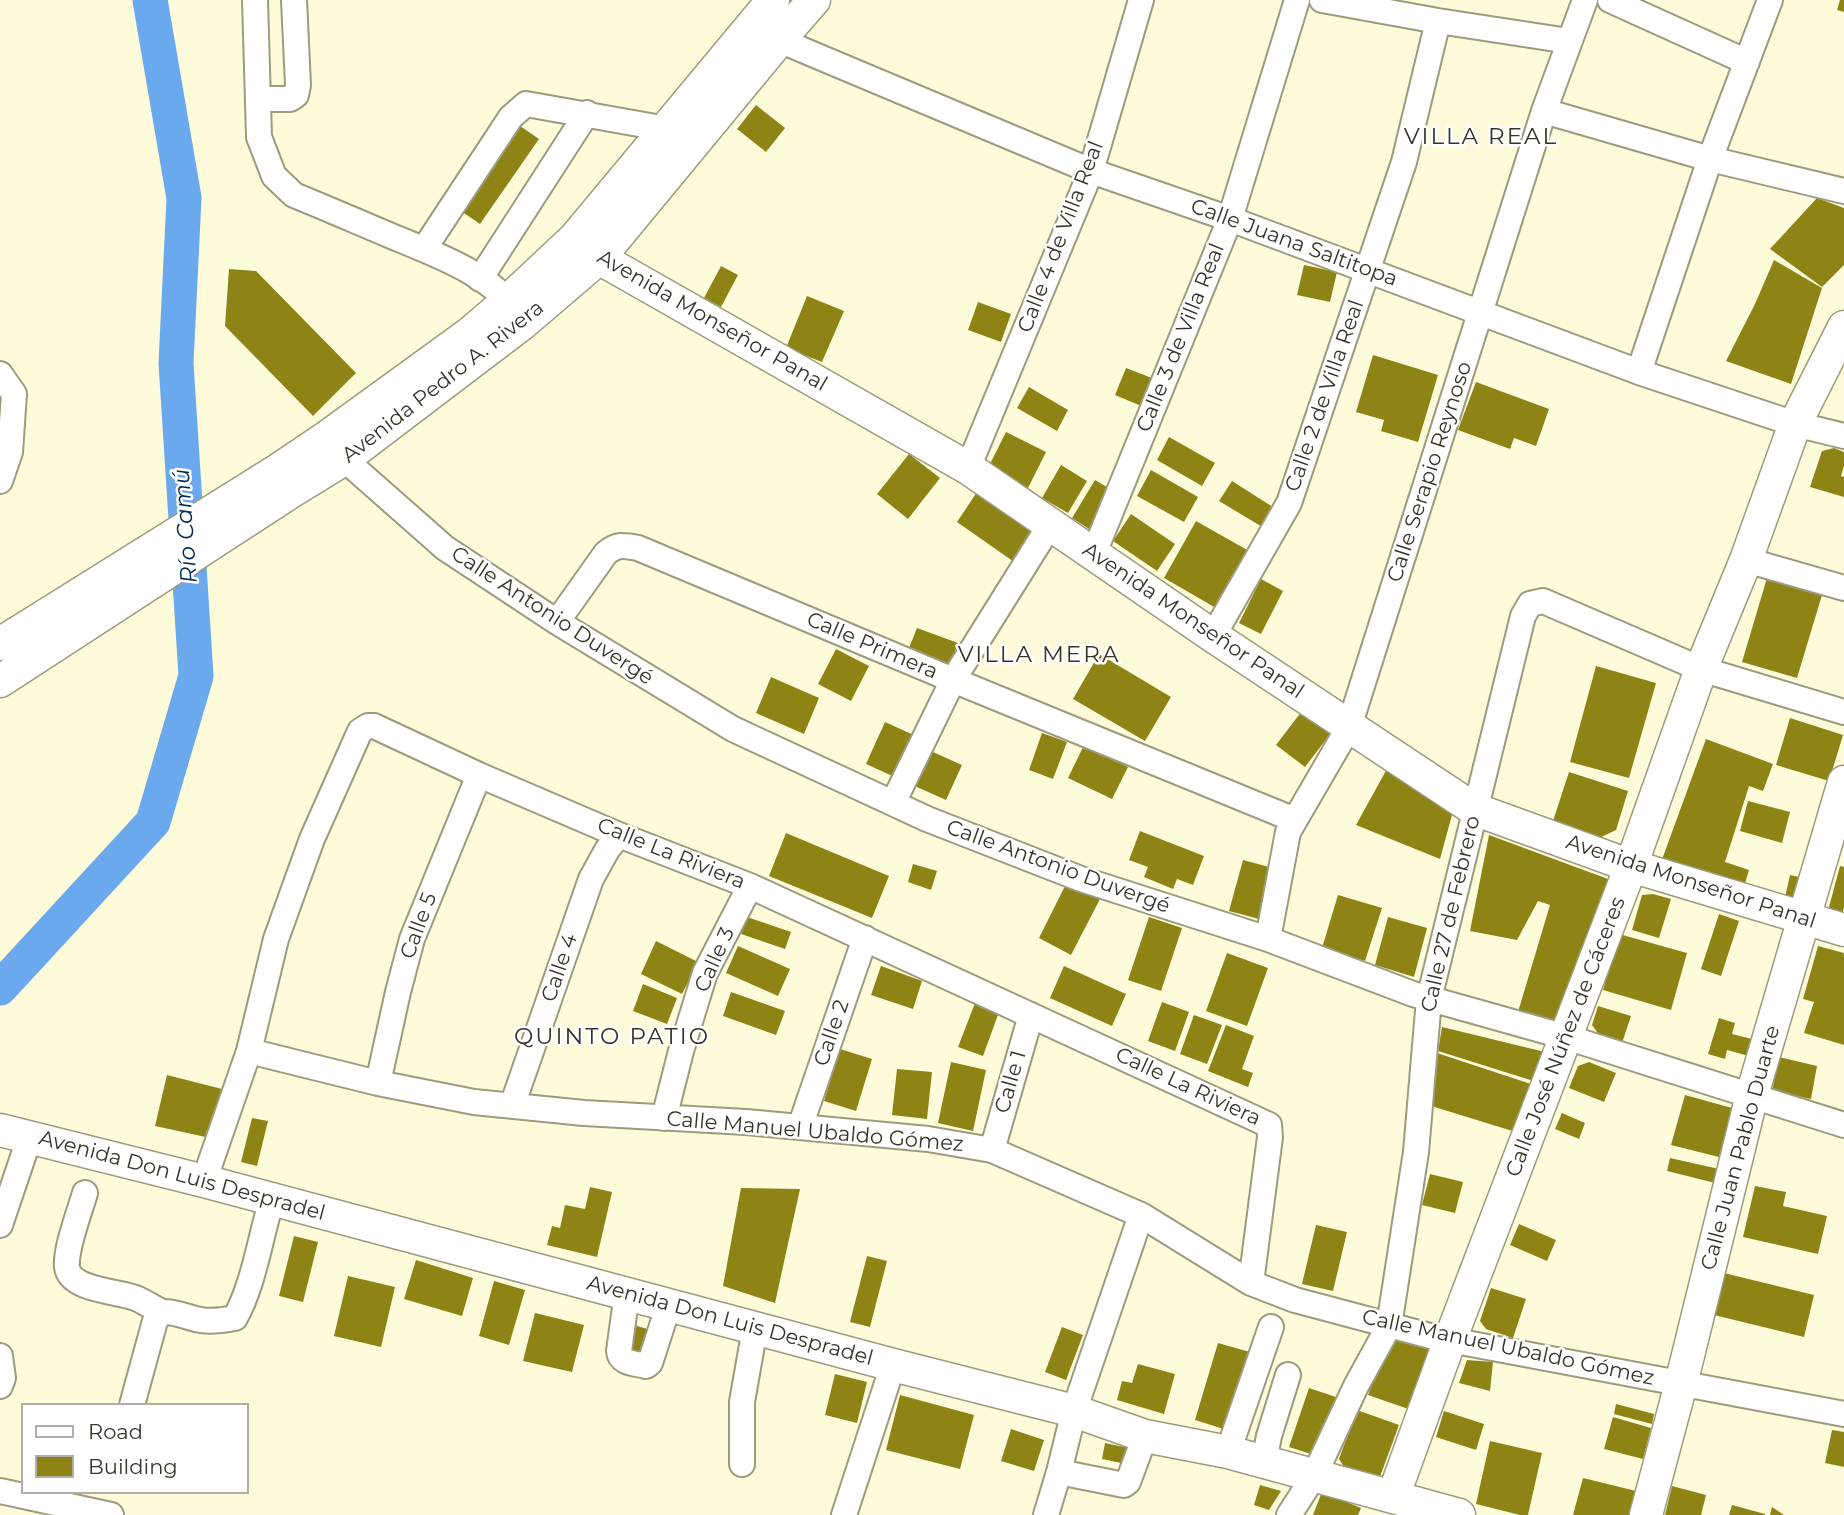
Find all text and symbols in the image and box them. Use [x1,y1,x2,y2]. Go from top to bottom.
district label: VILLA REAL [1405,123,1557,151]
street label: Calle 4 de Villa Real [1013,138,1109,336]
street label: Calle Juana Saltitopa [1187,194,1401,292]
street label: Calle 3 de Villa Real [1132,240,1230,436]
street label: Avenida Monseñor Panal [593,245,831,397]
street label: Avenida Pedro A. Rivera [337,295,549,469]
street label: Calle 2 de Villa Real [1280,297,1370,495]
street label: Calle Serapio Reynoso [1382,358,1478,586]
water label: Río Camú [168,468,204,584]
street label: Avenida Monseñor Panal [1078,538,1308,704]
street label: Calle Antonio Duvergé [446,541,658,691]
street label: Calle Primera [803,607,941,685]
district label: VILLA MERA [959,641,1119,669]
street label: Calle La Riviera [593,813,749,895]
street label: Calle 27 de Febrero [1416,813,1486,1015]
street label: Calle Antonio Duvergé [943,815,1173,919]
street label: Avenida Monseñor Panal [1563,830,1819,934]
street label: Calle 5 [395,890,443,962]
street label: Calle José Núñez de Cáceres [1501,893,1631,1181]
street label: Calle 3 [690,924,740,996]
street label: Calle 4 [537,931,583,1005]
street label: Calle 2 [809,997,855,1069]
district label: QUINTO PATIO [515,1023,709,1051]
street label: Calle Juan Pablo Duarte [1696,1023,1786,1273]
street label: Calle La Riviera [1111,1042,1265,1132]
street label: Calle 1 [990,1048,1032,1116]
street label: Calle Manuel Ubaldo Gómez [666,1106,964,1158]
street label: Avenida Don Luis Despradel [36,1126,328,1226]
street label: Avenida Don Luis Despradel [584,1271,876,1371]
street label: Calle Manuel Ubaldo Gómez [1360,1305,1656,1391]
legend [21,1403,248,1494]
text: Road [88,1419,143,1444]
text: Building [88,1454,178,1479]

